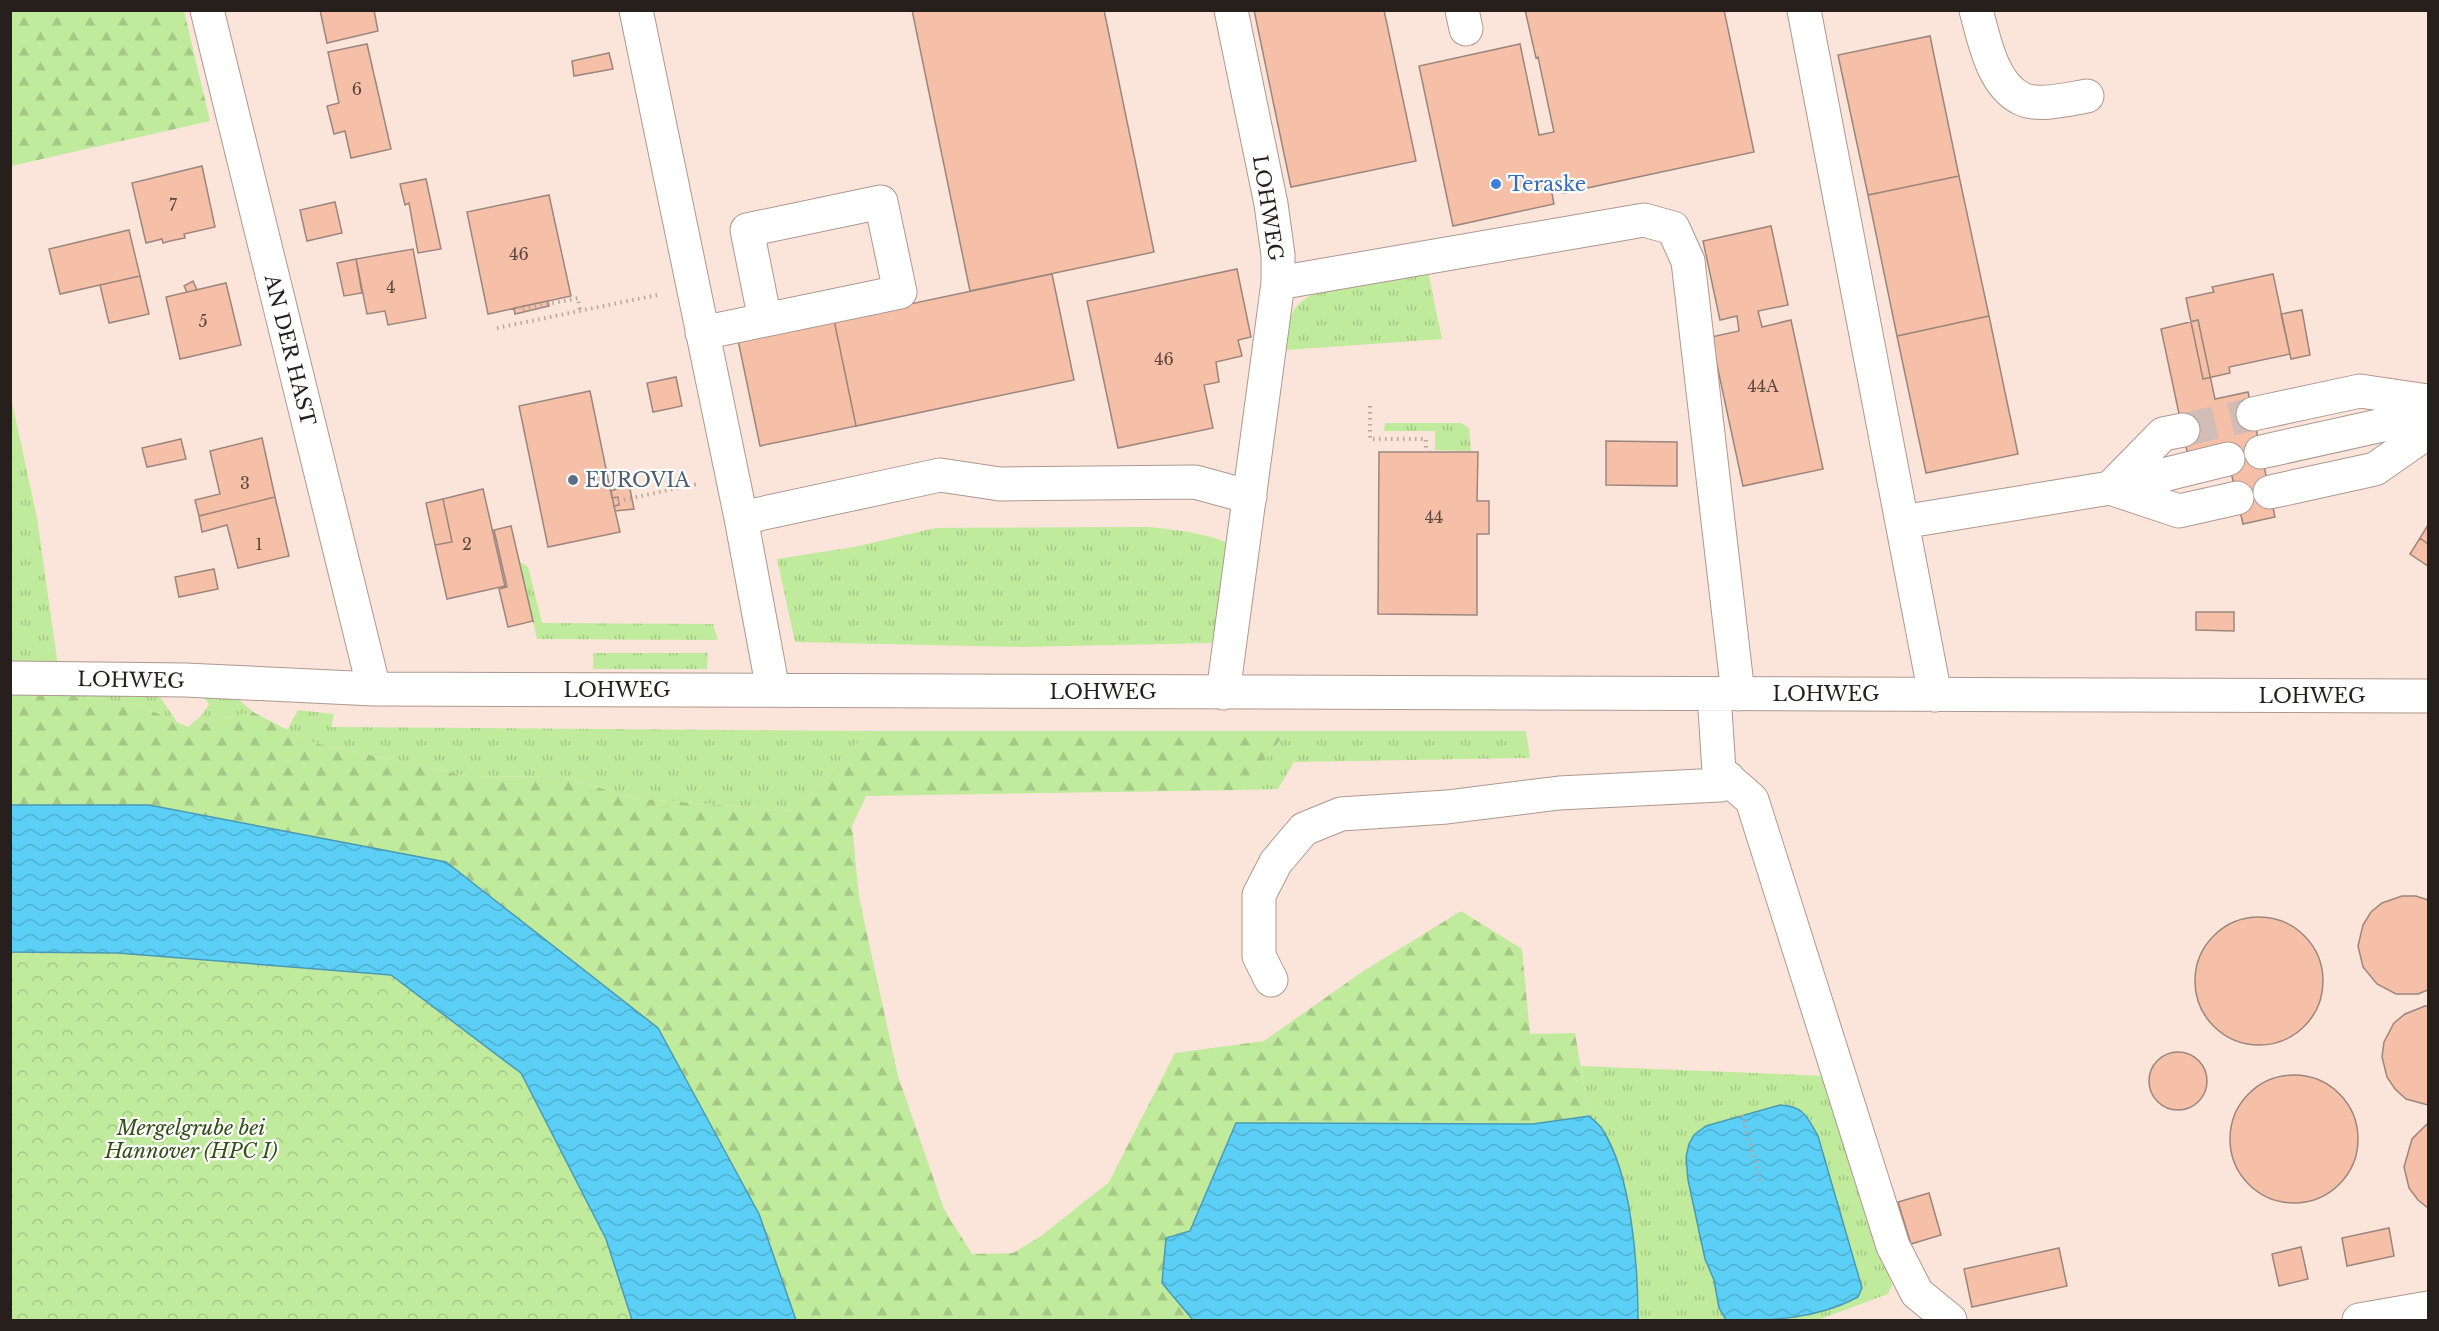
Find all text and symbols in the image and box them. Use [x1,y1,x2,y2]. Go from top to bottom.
house number: 6 [352,79,362,99]
street label: LOHWEG [1248,153,1288,263]
place label: Teraske [1508,172,1586,196]
marker: Teraske [1489,177,1503,191]
house number: 7 [169,195,178,215]
house number: 46 [509,244,529,264]
street label: AN DER HAST [259,271,320,428]
house number: 4 [386,277,396,297]
house number: 5 [198,311,208,331]
house number: 46 [1154,349,1174,369]
house number: 44A [1747,376,1779,396]
place label: EUROVIA [585,468,690,492]
house number: 3 [240,473,250,493]
marker: EUROVIA [566,473,580,487]
house number: 44 [1425,507,1443,527]
house number: 1 [255,534,263,554]
house number: 2 [462,534,472,554]
street label: LOHWEG [77,667,185,693]
street label: LOHWEG [563,678,671,702]
street label: LOHWEG [1049,680,1157,704]
street label: LOHWEG [1772,682,1880,706]
street label: LOHWEG [2258,684,2366,708]
park label: Mergelgrube bei Hannover (HPC I) [104,1116,278,1163]

